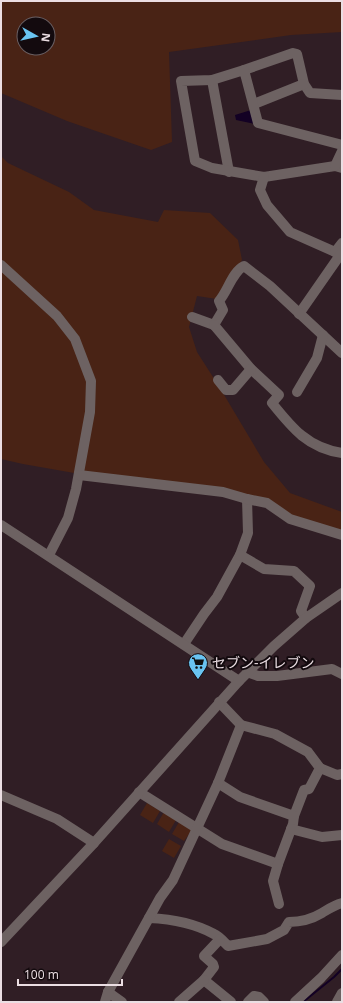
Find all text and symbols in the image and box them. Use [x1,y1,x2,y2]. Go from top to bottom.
north arrow [16,16,56,56]
text: N [38,32,54,43]
supermarket icon: セブン-イレブン [187,652,209,680]
place label: セブン-イレブン [212,653,315,672]
scale bar [18,961,122,987]
text: 100 m [24,966,59,983]

